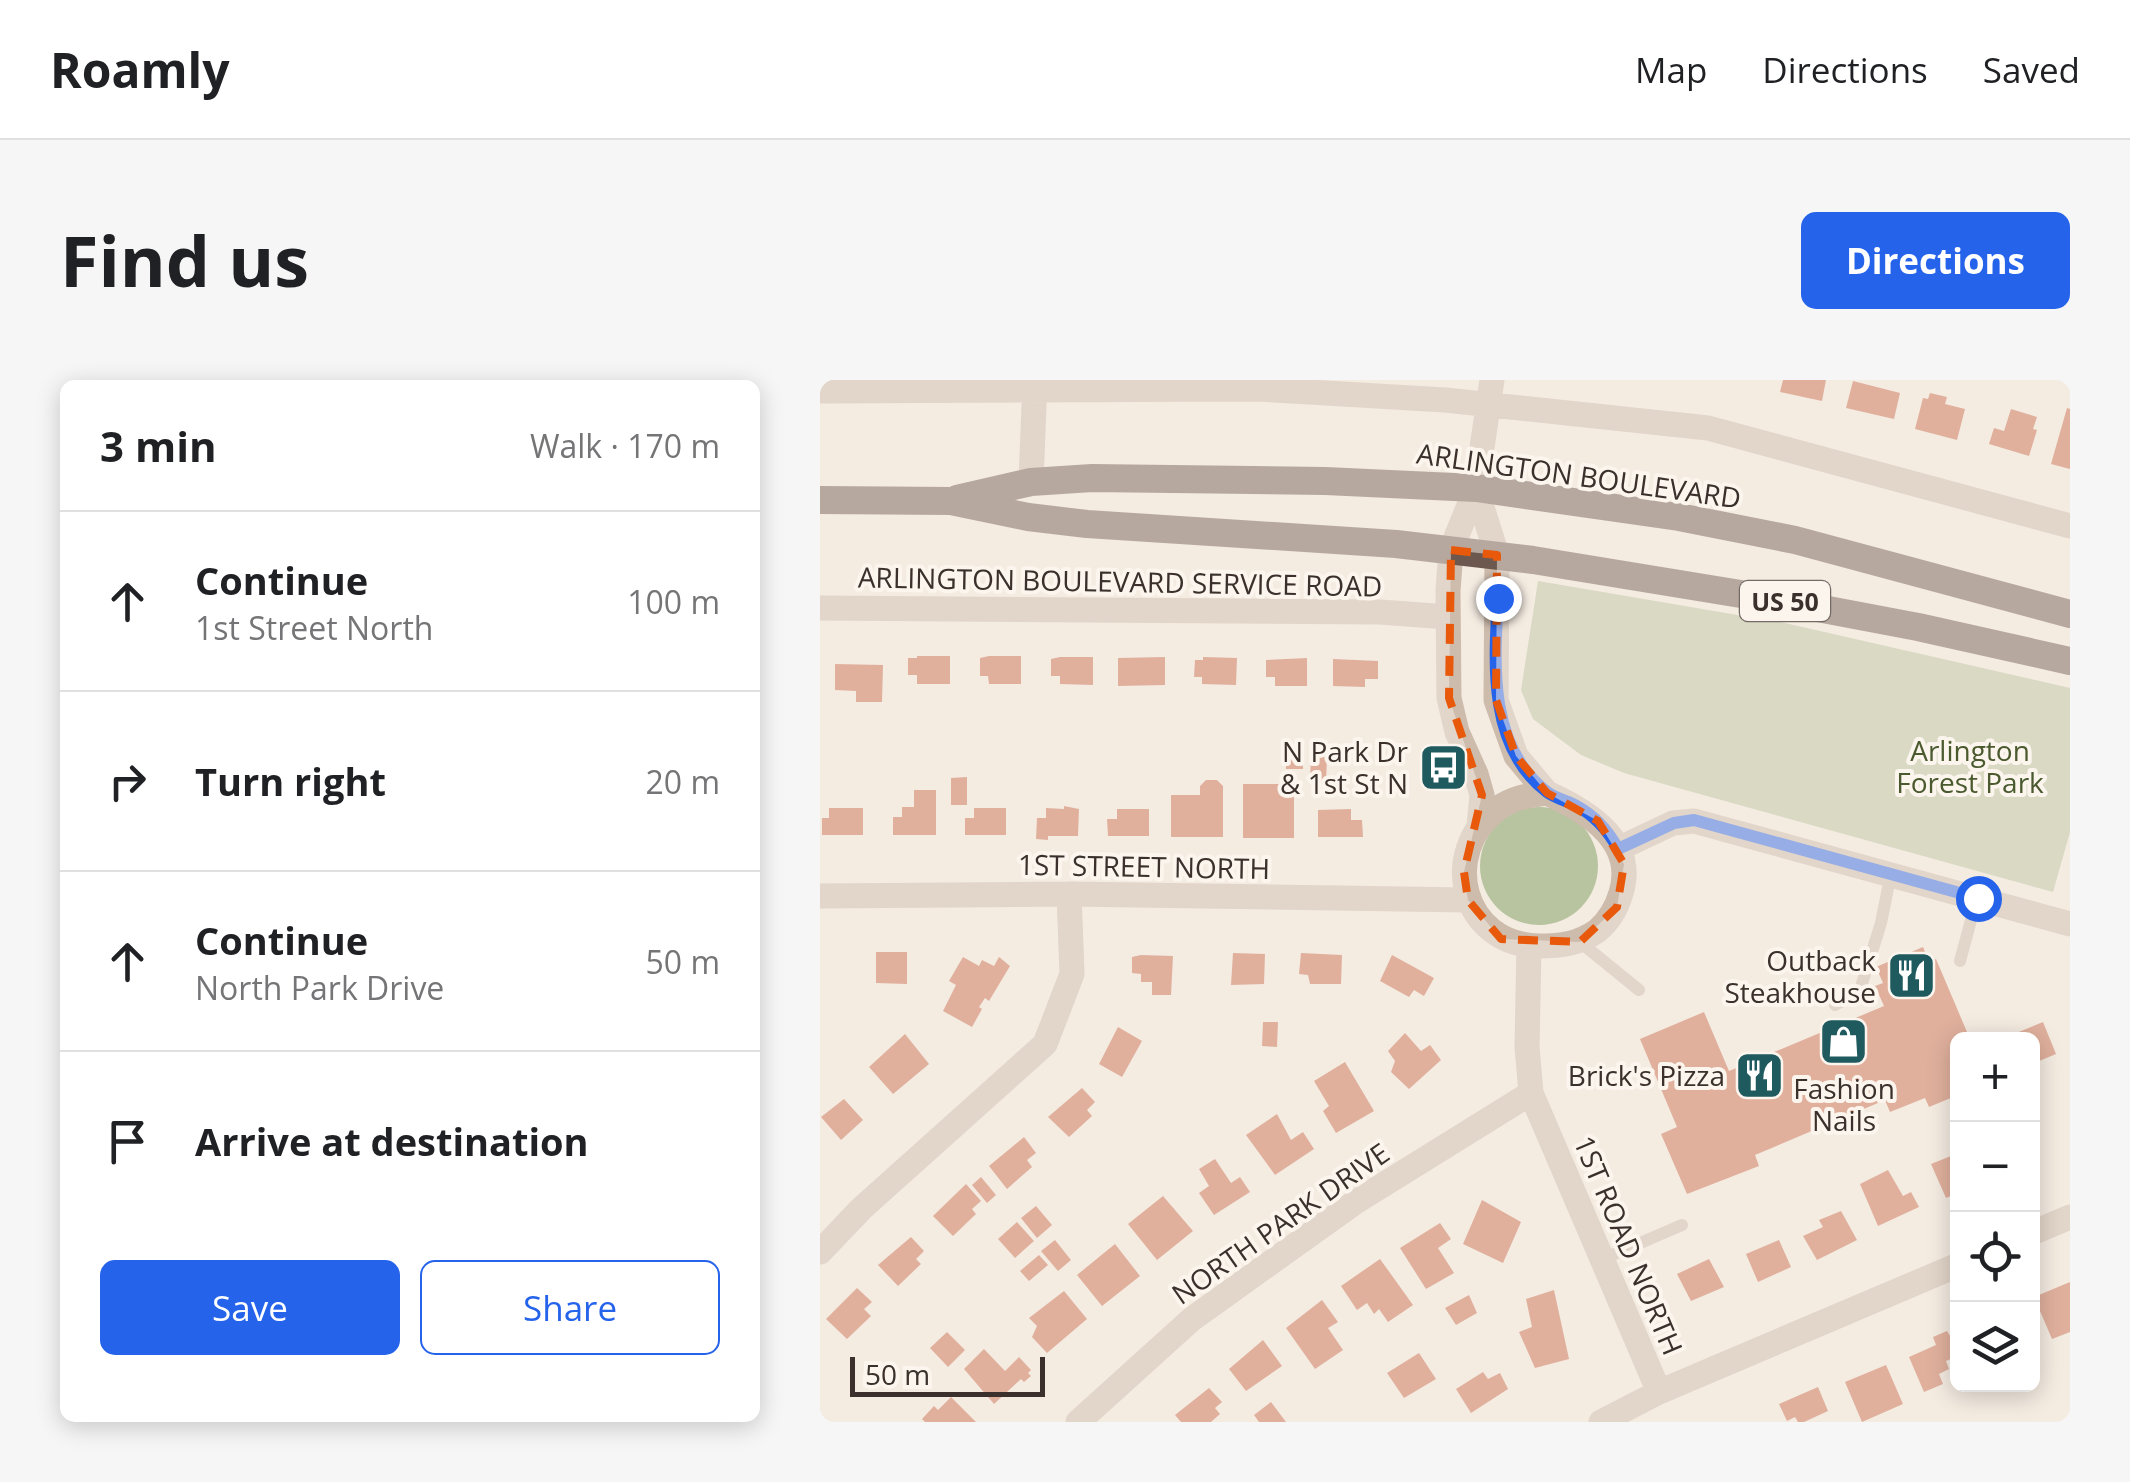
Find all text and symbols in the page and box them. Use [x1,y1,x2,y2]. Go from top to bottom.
text: Roamly [50,37,229,102]
text: Map [1635,46,1707,93]
text: Directions [1762,46,1928,93]
text: Saved [1983,46,2080,93]
text: Find us [60,212,309,308]
button: Directions [1801,212,2070,309]
text: 3 min [100,417,217,474]
text: Walk · 170 m [530,424,720,467]
street label: ARLINGTON BOULEVARD [1415,433,1743,517]
text: Continue [195,554,368,606]
street label: ARLINGTON BOULEVARD SERVICE ROAD [858,557,1382,605]
icon: ahead [100,574,155,629]
route end [1476,576,1522,622]
text: 100 m [627,580,720,623]
road number: US 50 [1740,581,1830,621]
text: 1st Street North [195,606,433,649]
park label: Arlington Forest Park [1896,731,2044,801]
place label: N Park Dr & 1st St N [1280,732,1409,802]
bus stop icon: N Park Dr & 1st St N [1417,741,1469,793]
icon: right [100,754,155,809]
text: Turn right [195,755,386,807]
text: 20 m [645,760,720,803]
street label: 1ST STREET NORTH [1018,845,1270,887]
route start [1956,876,2002,922]
text: Continue [195,914,368,966]
icon: ahead [100,934,155,989]
text: 50 m [645,940,720,983]
place label: Outback Steakhouse [1724,941,1876,1011]
restaurant icon: Outback Steakhouse [1885,950,1937,1002]
text: North Park Drive [195,966,444,1009]
shop icon: Fashion Nails [1818,1015,1870,1067]
map controls [1950,1032,2040,1392]
button: + [1950,1032,2040,1122]
restaurant icon: Brick's Pizza [1734,1049,1786,1101]
place label: Brick's Pizza [1568,1056,1725,1094]
place label: Fashion Nails [1793,1069,1895,1139]
icon: arrive [100,1114,155,1169]
text: Arrive at destination [195,1115,589,1167]
button: − [1950,1122,2040,1212]
street label: 1ST ROAD NORTH [1566,1130,1692,1360]
street label: NORTH PARK DRIVE [1164,1134,1396,1312]
button: locate [1950,1212,2040,1302]
button: Save [100,1260,400,1355]
button: Share [420,1260,720,1355]
button: layers [1950,1302,2040,1392]
scale bar [850,1352,1045,1396]
text: 50 m [865,1355,930,1393]

